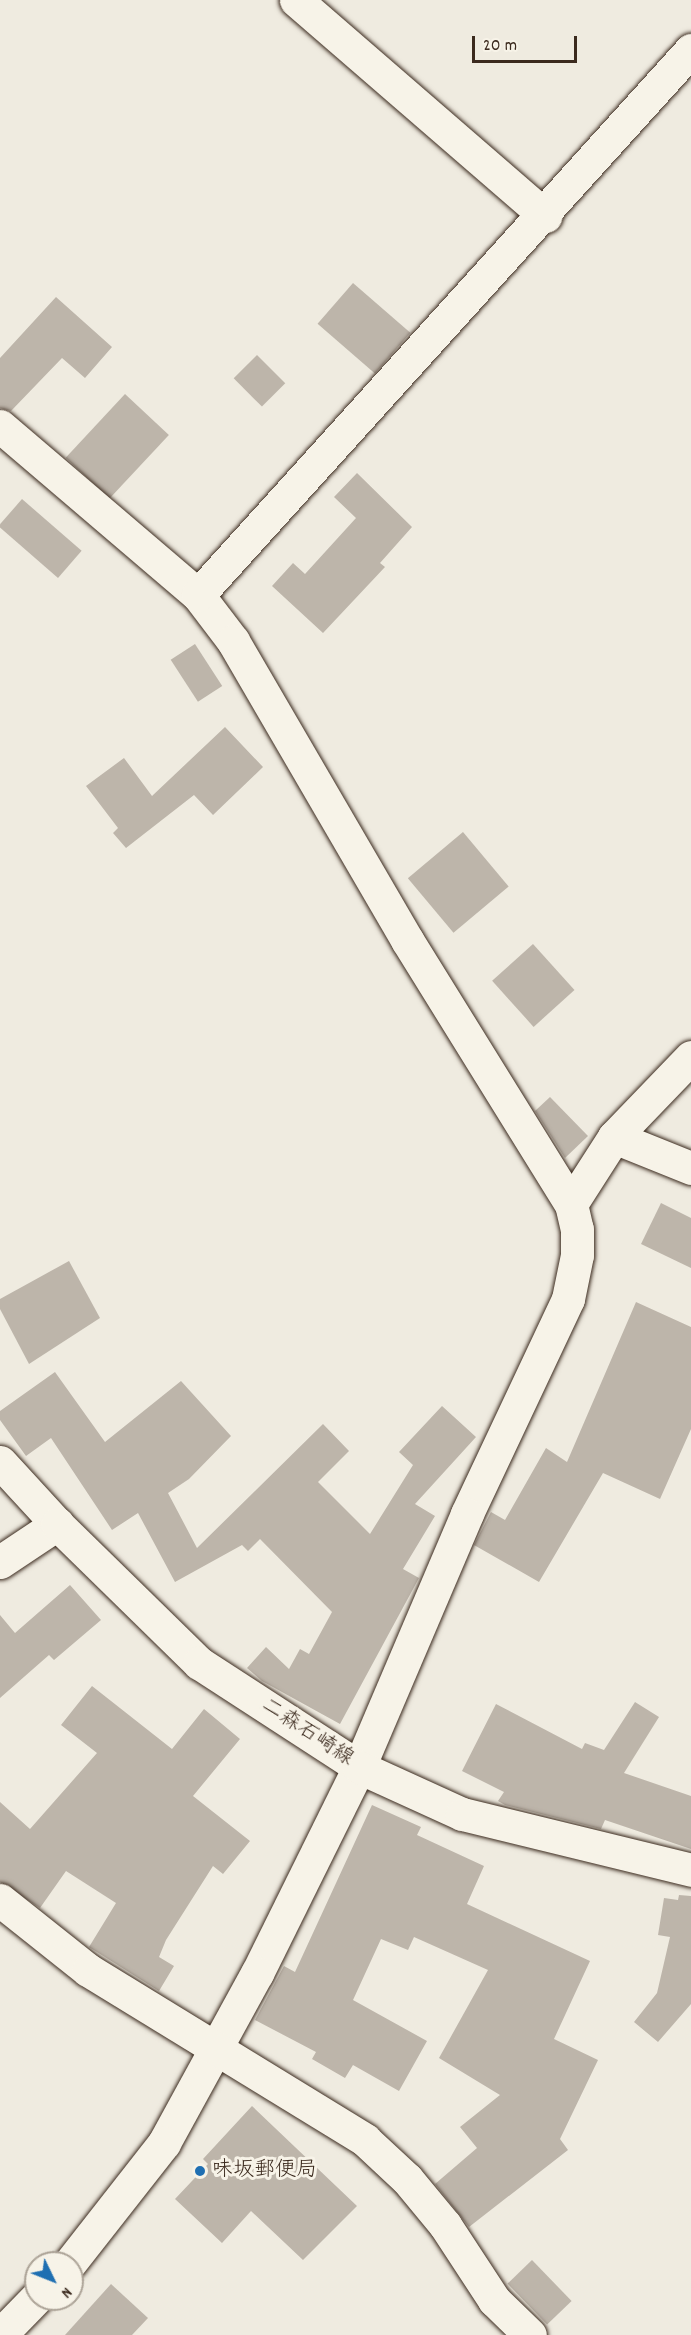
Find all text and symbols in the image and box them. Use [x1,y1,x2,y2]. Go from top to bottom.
scale bar [475,24,580,62]
text: 20 m [483,34,517,59]
street label: 二森石崎線 [256,1694,358,1772]
place label: 味坂郵便局 [212,2158,317,2184]
marker: 味坂郵便局 [193,2164,207,2178]
north arrow [24,2251,84,2311]
text: N [55,2282,77,2303]

